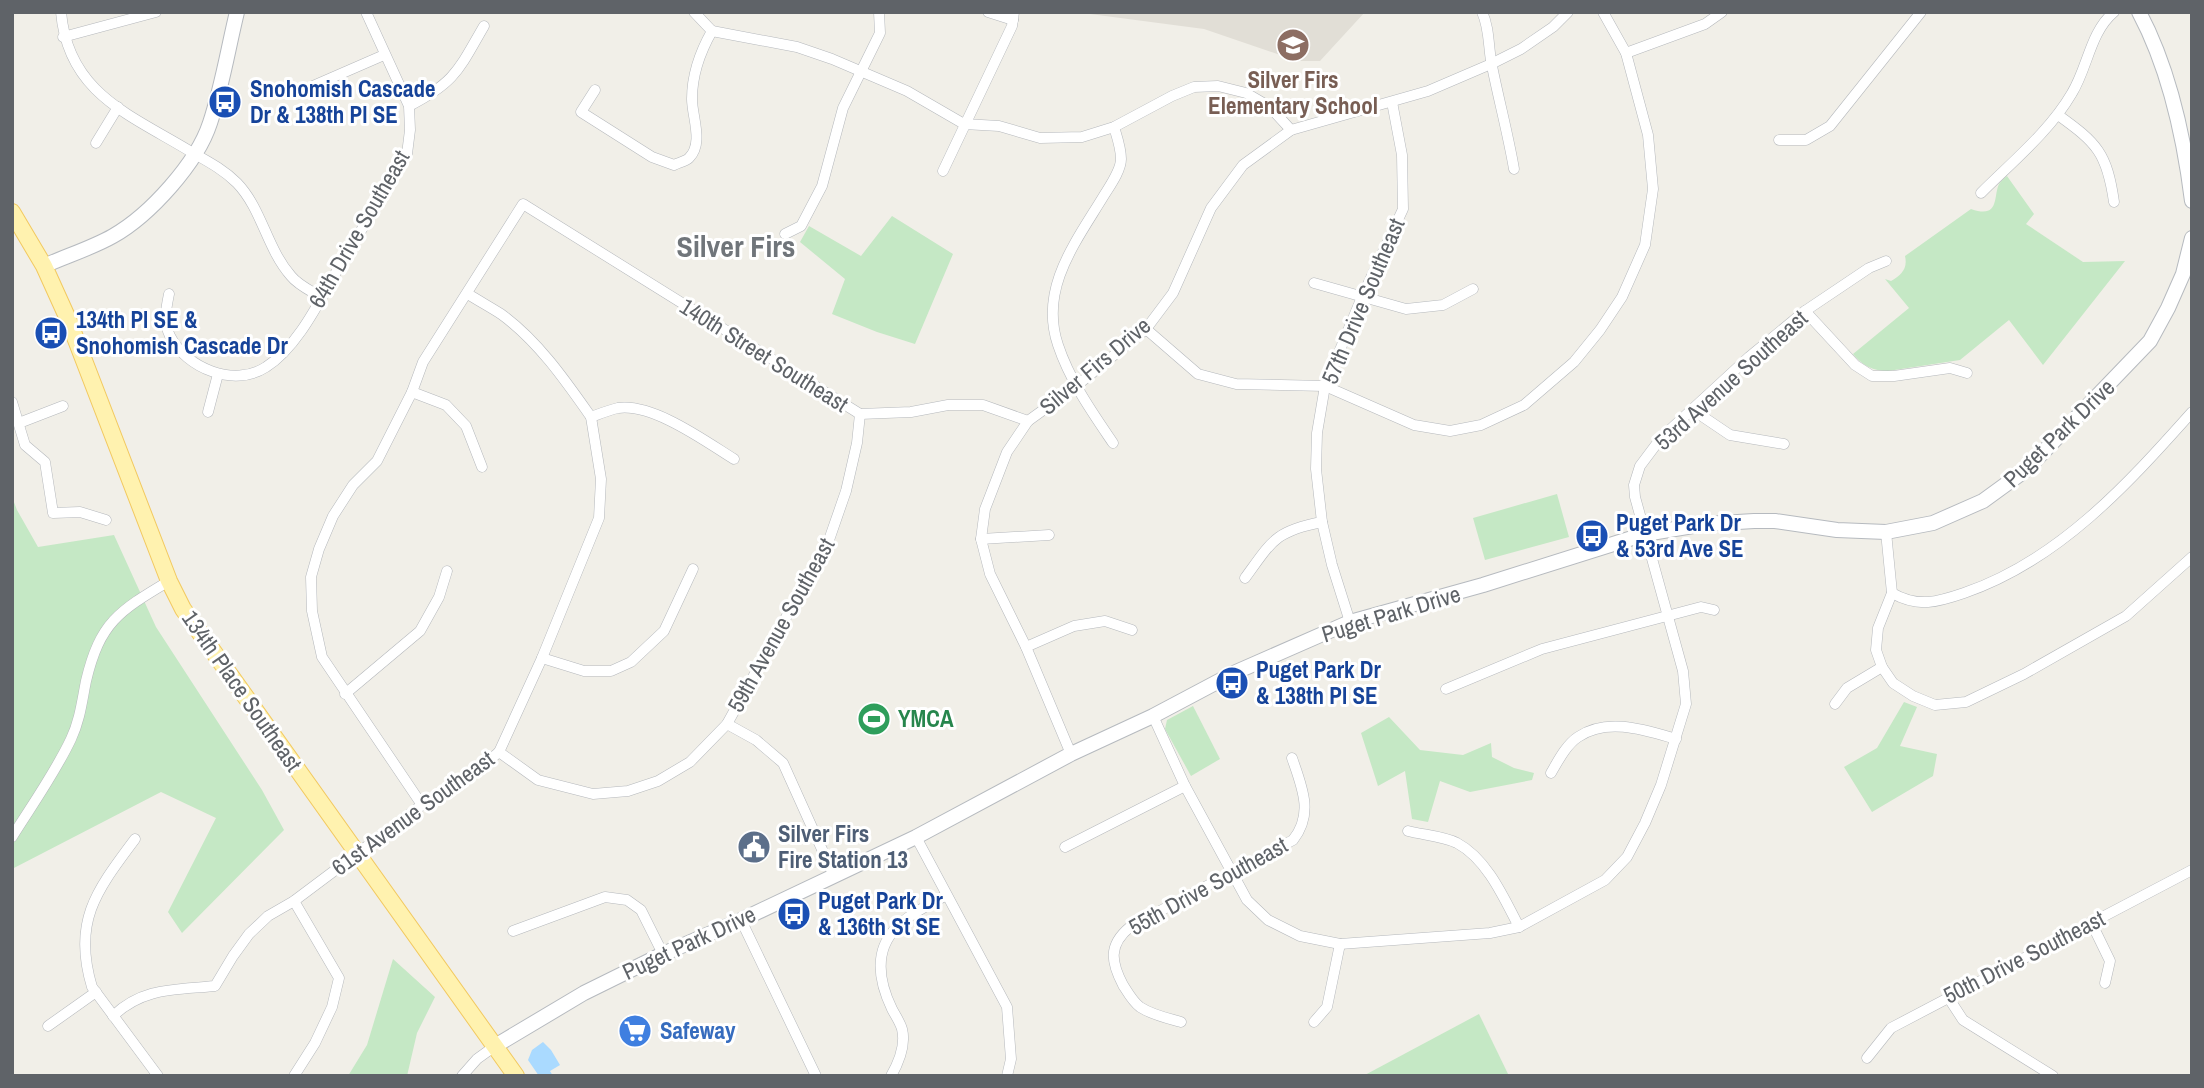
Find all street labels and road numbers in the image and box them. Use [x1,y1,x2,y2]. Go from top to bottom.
street label: 64th Drive Southeast [301,144,416,313]
street label: 57th Drive Southeast [1314,213,1411,388]
street label: 140th Street Southeast [674,290,854,419]
street label: 53rd Avenue Southeast [1648,303,1814,457]
street label: Silver Firs Drive [1033,310,1157,421]
street label: Puget Park Drive [1996,372,2121,494]
street label: 59th Avenue Southeast [720,532,841,717]
street label: Puget Park Drive [1318,578,1464,649]
street label: 134th Place Southeast [175,604,310,777]
street label: 61st Avenue Southeast [325,743,500,882]
street label: 55th Drive Southeast [1123,829,1293,942]
street label: Puget Park Drive [617,898,760,987]
street label: 50th Drive Southeast [1938,903,2110,1011]

